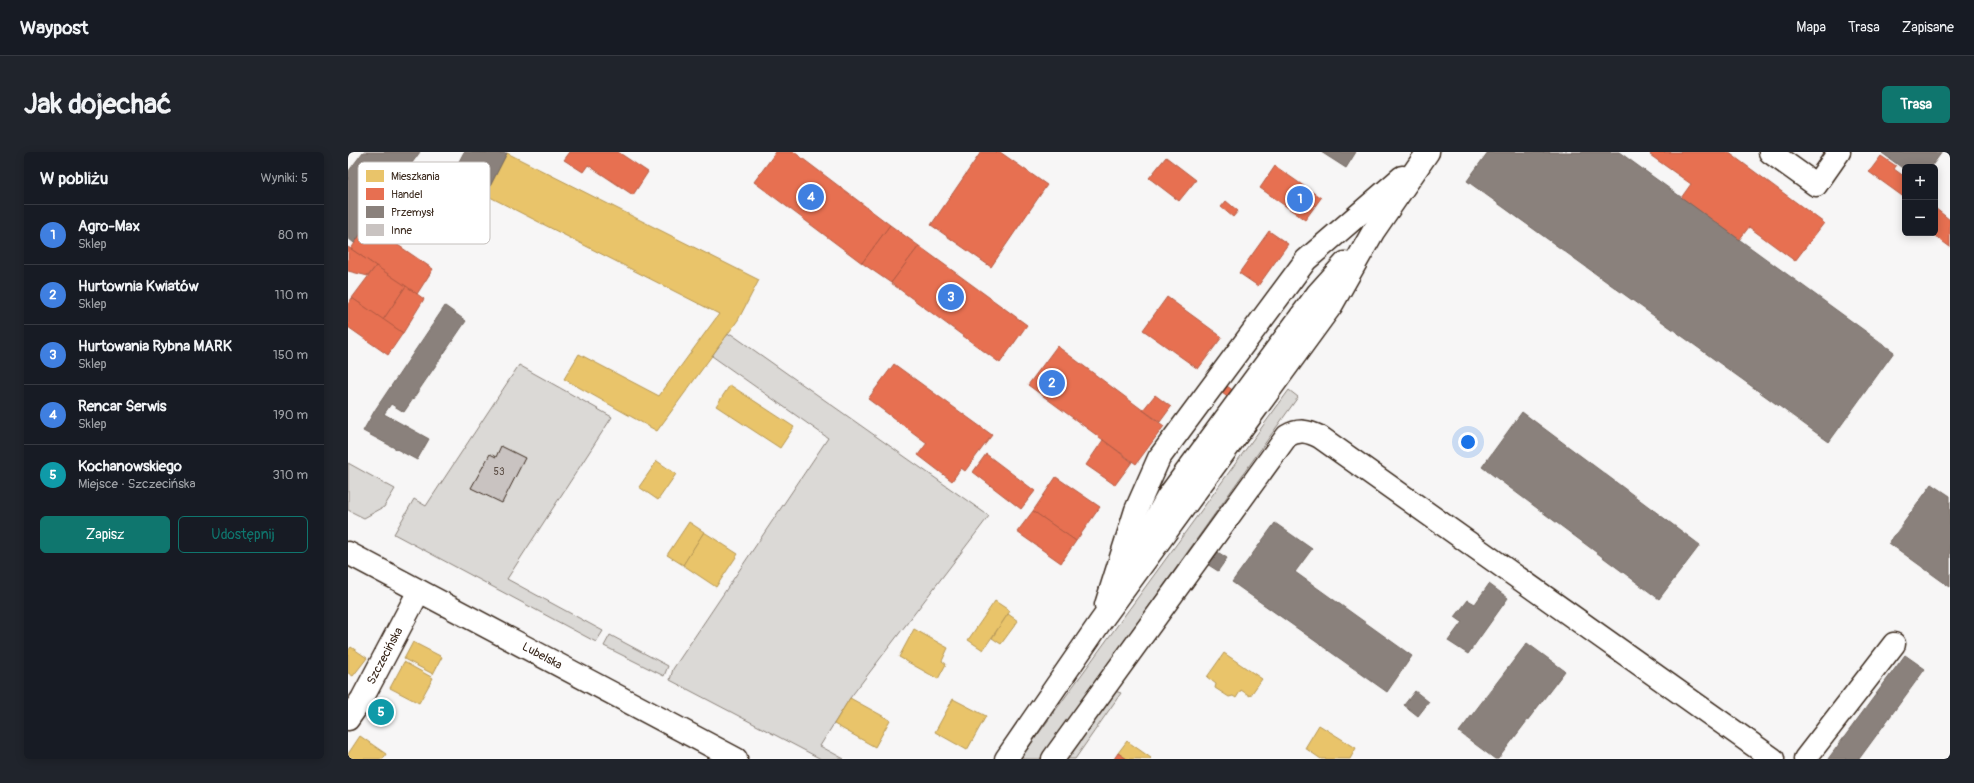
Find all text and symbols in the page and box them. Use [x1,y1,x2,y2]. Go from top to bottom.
text: Waypost [20,16,89,40]
text: Mapa [1796,19,1826,36]
text: Trasa [1848,19,1880,36]
text: Zapisane [1902,19,1954,36]
button: Trasa [1882,86,1950,123]
text: Jak dojechać [24,87,172,122]
legend [358,162,490,244]
map controls [1902,164,1938,236]
button: + [1902,164,1938,200]
text: W pobliżu [40,168,108,189]
text: Wyniki: 5 [261,170,308,186]
text: Mieszkania [391,170,440,183]
pin: 4 [798,182,824,212]
pin: 1 [1287,184,1313,214]
text: Handel [391,188,423,201]
button: − [1902,200,1938,236]
text: Przemysł [391,206,434,219]
text: Agro-Max [78,217,140,236]
text: Inne [391,224,413,237]
text: 1 [50,227,56,243]
text: 80 m [278,227,308,243]
text: Sklep [78,236,107,252]
text: Hurtownia Kwiatów [78,277,199,296]
pin: 3 [938,282,964,312]
text: 2 [49,287,57,303]
text: 110 m [275,287,308,303]
text: Sklep [78,296,107,312]
text: Hurtowania Rybna MARK [78,337,232,356]
text: 3 [49,347,57,363]
text: 150 m [273,347,308,363]
text: Sklep [78,356,107,372]
pin: 2 [1039,368,1065,398]
text: Rencar Serwis [78,397,166,416]
text: 4 [49,407,57,423]
text: 190 m [273,407,308,423]
text: Sklep [78,416,107,432]
your location [1458,432,1478,452]
text: Kochanowskiego [78,457,182,476]
house number: 53 [494,466,505,478]
text: 5 [49,467,57,483]
text: 310 m [272,467,308,483]
text: Miejsce · Szczecińska [78,476,196,492]
button: Zapisz [40,516,170,553]
button: Udostępnij [178,516,308,553]
street label: Szczecińska [364,624,407,687]
street label: Lubelska [519,639,565,673]
pin: 5 [368,697,394,727]

